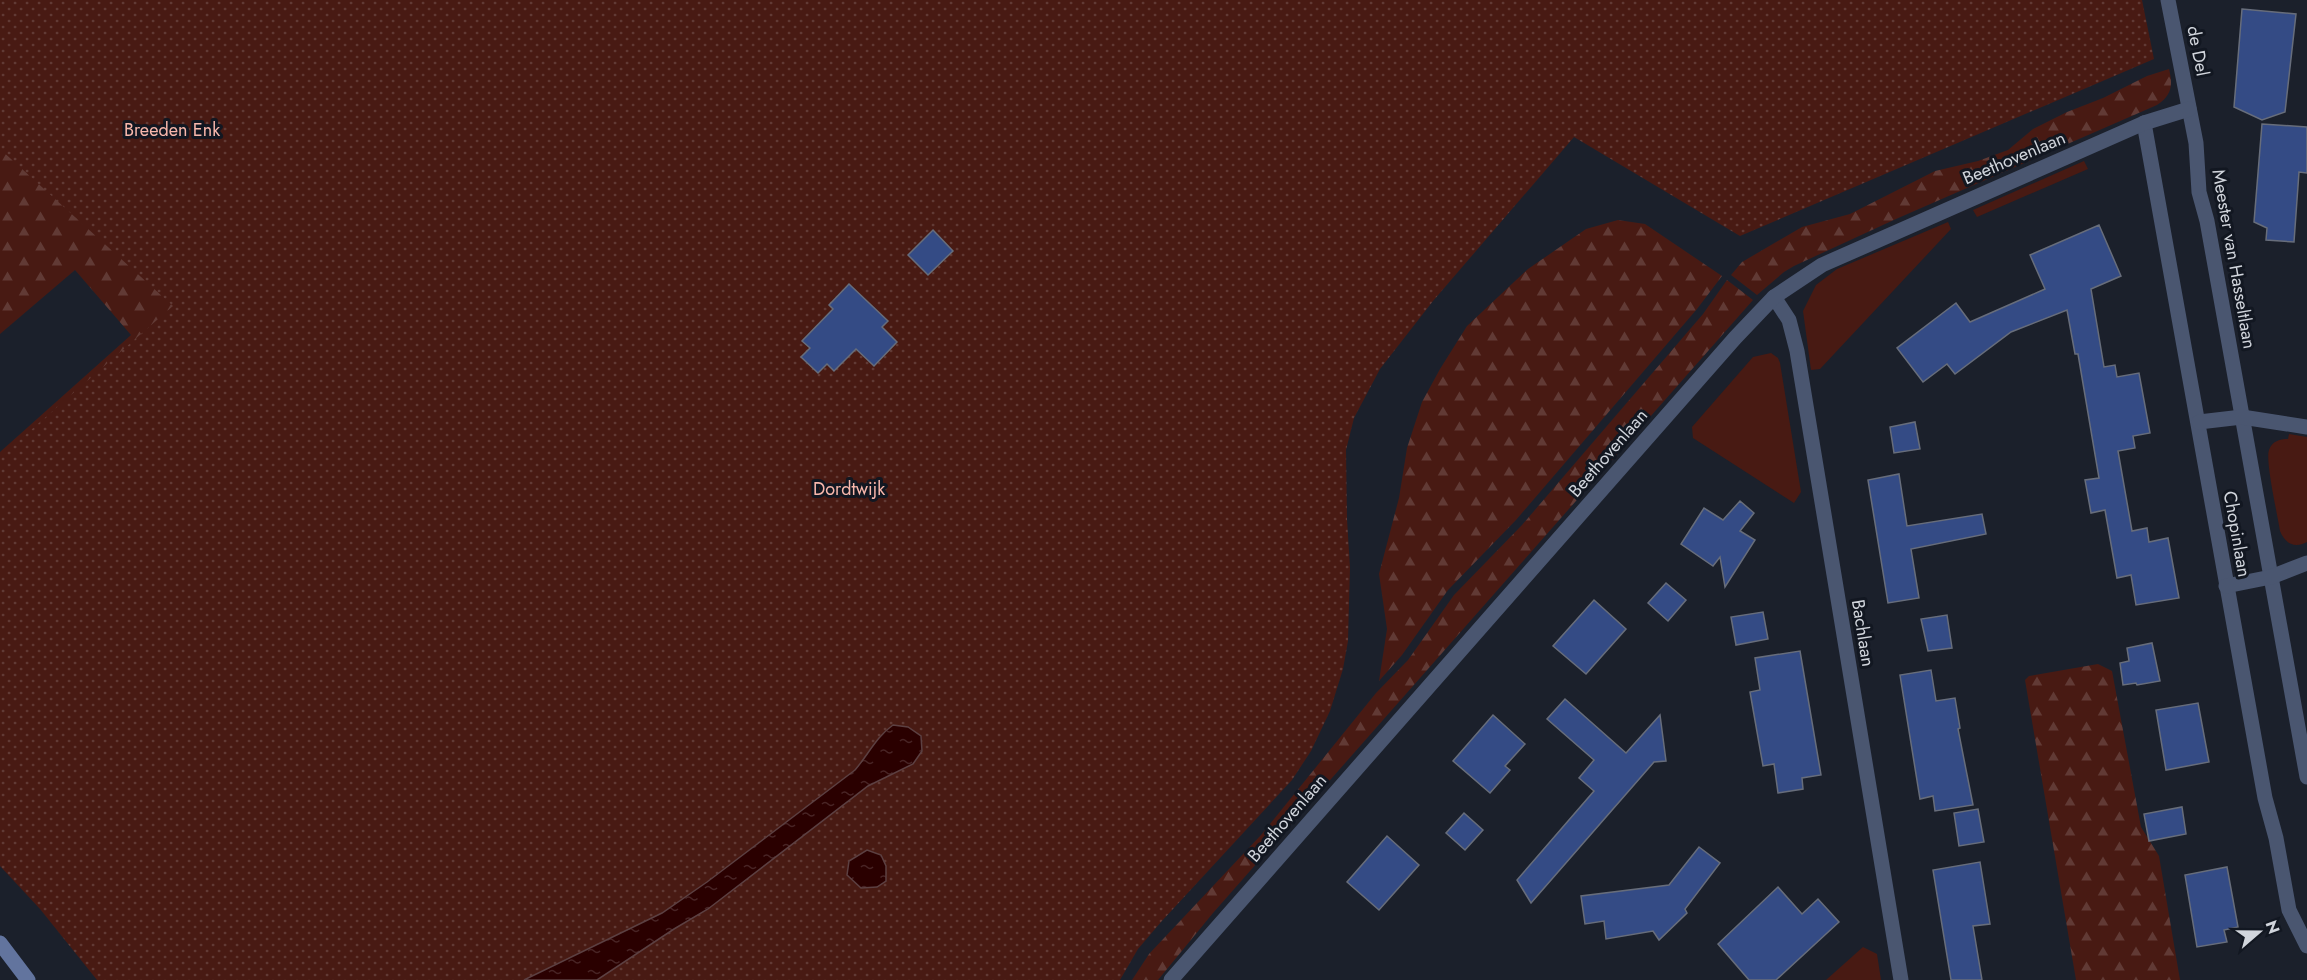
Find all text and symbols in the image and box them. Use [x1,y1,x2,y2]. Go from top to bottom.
street label: de Del [2180,24,2216,78]
park label: Breeden Enk [124,117,220,143]
street label: Beethovenlaan [1959,125,2069,191]
street label: Meester van Hasseltlaan [2205,167,2263,351]
street label: Beethovenlaan [1562,403,1654,503]
park label: Dordtwijk [813,476,885,502]
street label: Chopinlaan [2217,489,2257,579]
street label: Bachlaan [1845,598,1881,668]
street label: Beethovenlaan [1241,768,1333,868]
north arrow [2229,902,2289,962]
text: N [2260,917,2286,937]

